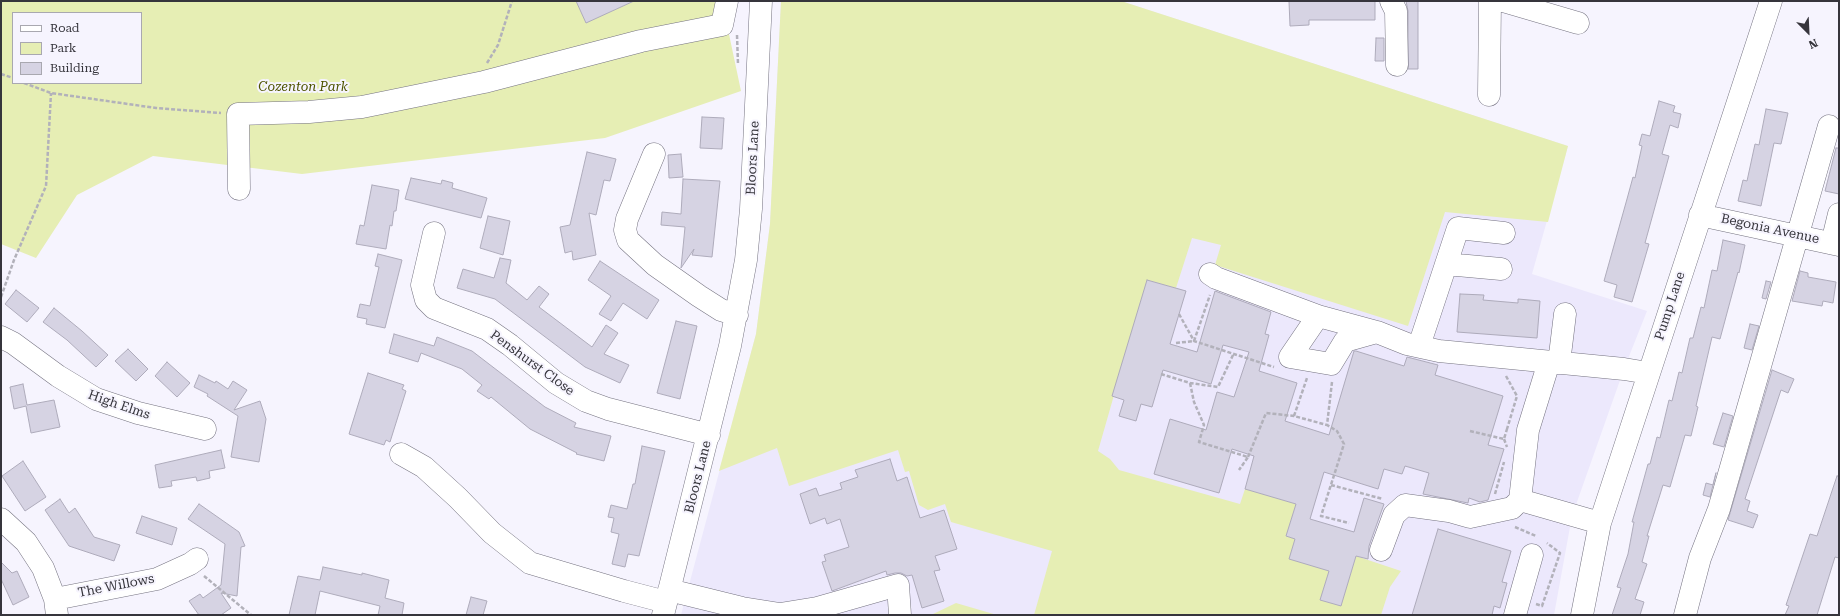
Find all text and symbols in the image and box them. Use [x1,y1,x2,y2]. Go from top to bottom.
legend [12,12,142,84]
north arrow [1788,12,1828,52]
text: Road [50,21,79,35]
text: N [1807,36,1820,51]
text: Park [50,41,76,55]
text: Building [50,61,99,75]
park label: Cozenton Park [258,79,348,95]
street label: Bloors Lane [743,121,763,195]
street label: Begonia Avenue [1719,211,1821,247]
street label: Pump Lane [1652,270,1688,342]
street label: Penshurst Close [487,327,577,399]
street label: High Elms [86,387,152,423]
street label: Bloors Lane [681,439,715,515]
street label: The Willows [76,571,156,601]

